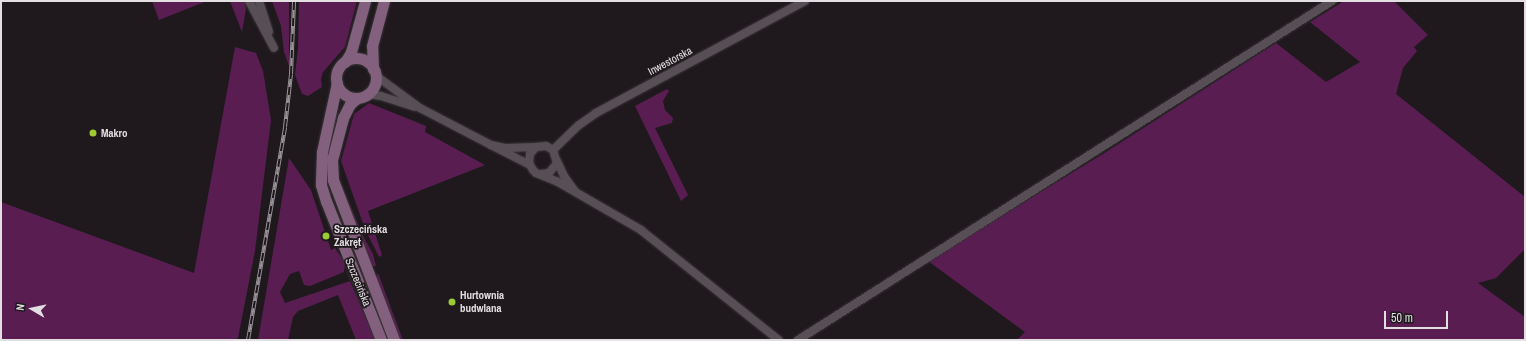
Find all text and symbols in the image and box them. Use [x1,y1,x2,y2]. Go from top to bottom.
street label: Inwestorska [646,44,694,78]
place label: Makro [101,126,128,140]
marker: Makro [88,128,98,138]
place label: Szczecińska Zakręt [334,223,387,249]
marker: Szczecińska Zakręt [321,231,331,241]
street label: Szczecińska [342,256,374,308]
north arrow [12,289,52,329]
place label: Hurtownia budwlana [460,289,504,315]
marker: Hurtownia budwlana [447,297,457,307]
text: N [13,303,28,311]
scale bar [1386,303,1450,329]
text: 50 m [1391,310,1413,326]

